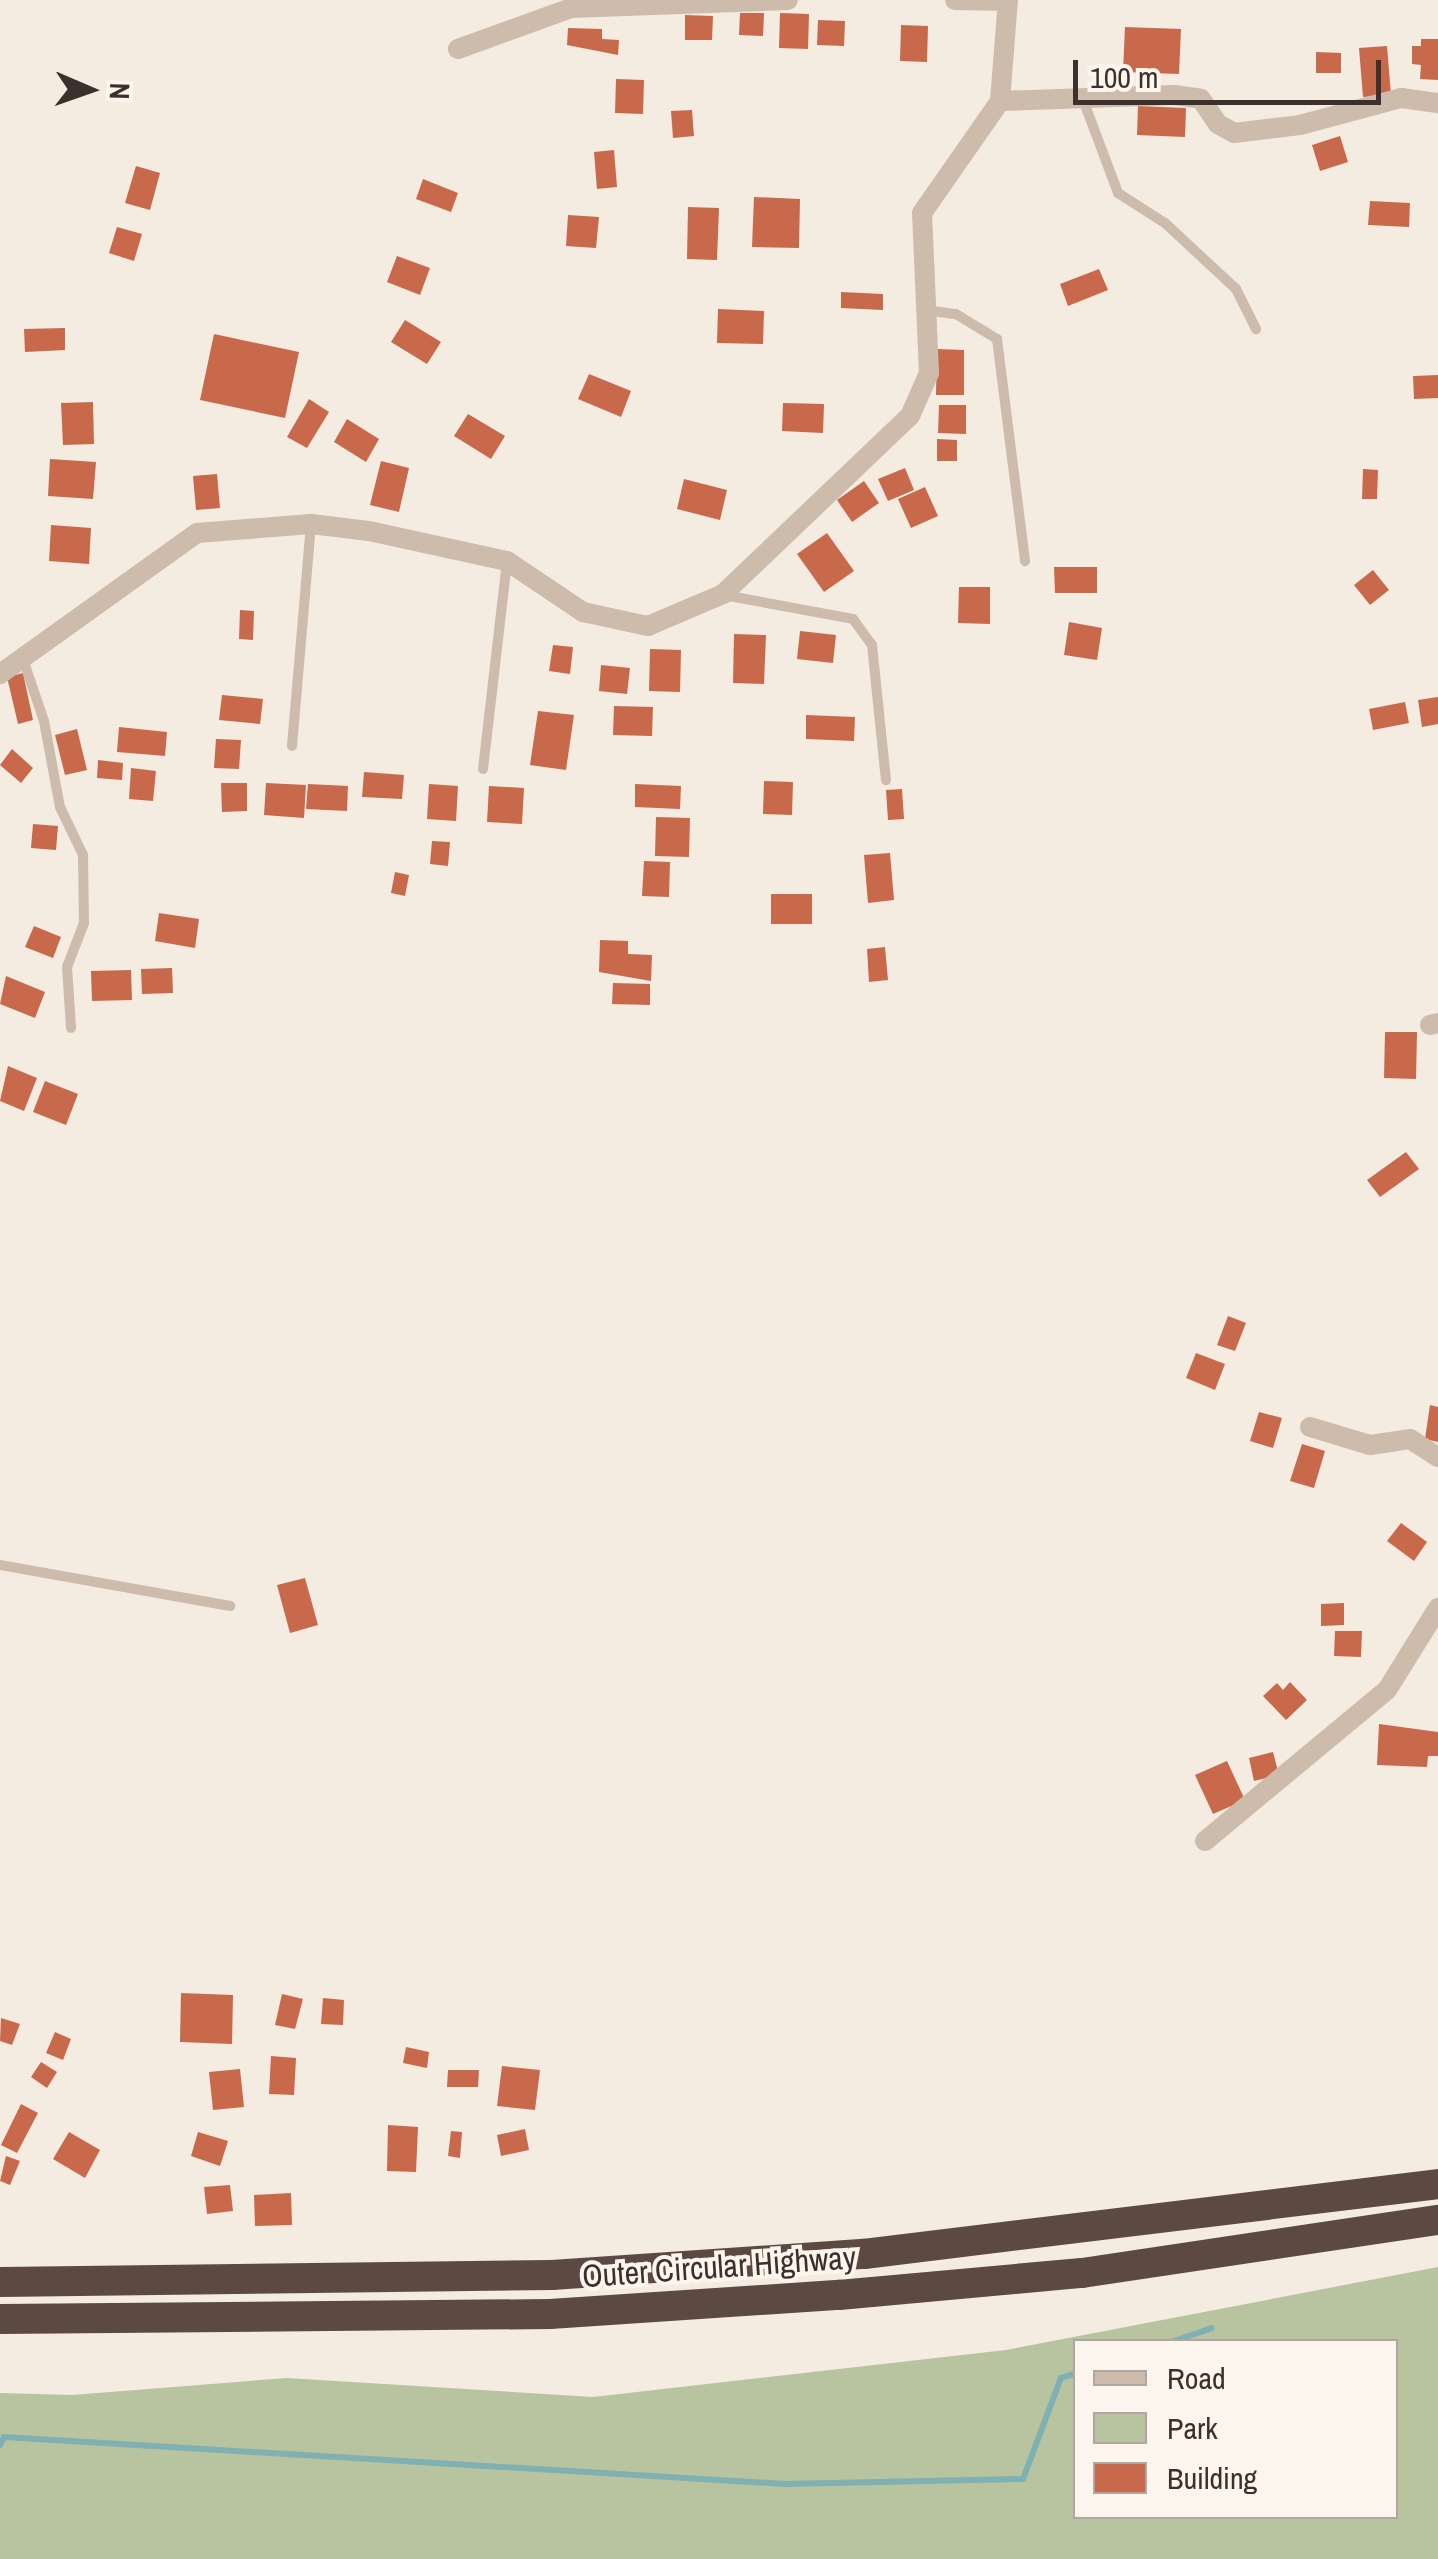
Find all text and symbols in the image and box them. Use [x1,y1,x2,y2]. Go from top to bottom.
north arrow [40,40,140,140]
scale bar [1078,40,1386,102]
text: 100 m [1090,57,1158,97]
text: N [101,82,139,100]
street label: Outer Circular Highway [581,2238,857,2296]
legend [1073,2339,1398,2519]
text: Road [1167,2358,1226,2398]
text: Park [1167,2408,1218,2448]
text: Building [1167,2458,1257,2498]

